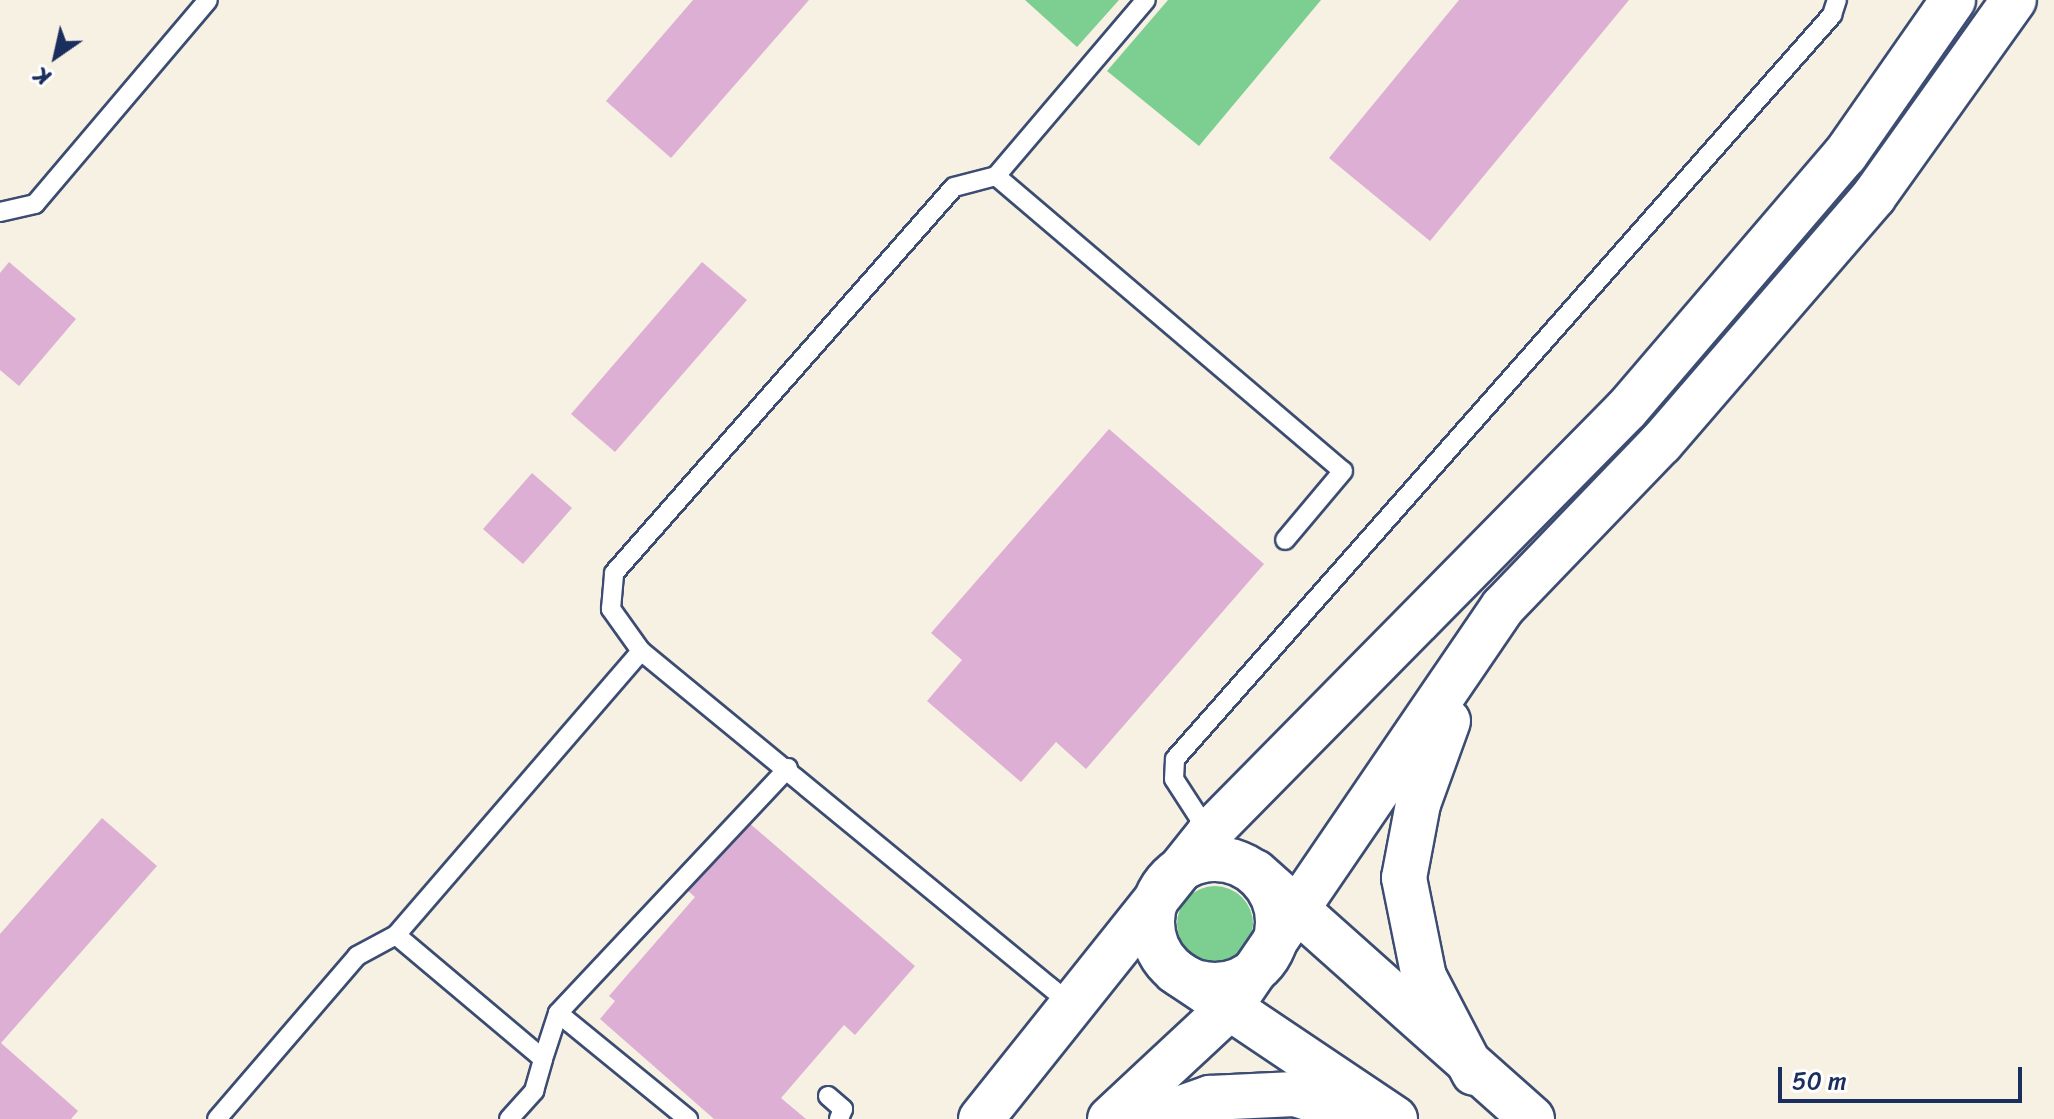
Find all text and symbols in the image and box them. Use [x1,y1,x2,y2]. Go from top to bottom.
north arrow [16,16,96,96]
text: K [26,56,59,96]
scale bar [1782,1051,2026,1101]
text: 50 m [1792,1060,1847,1102]

